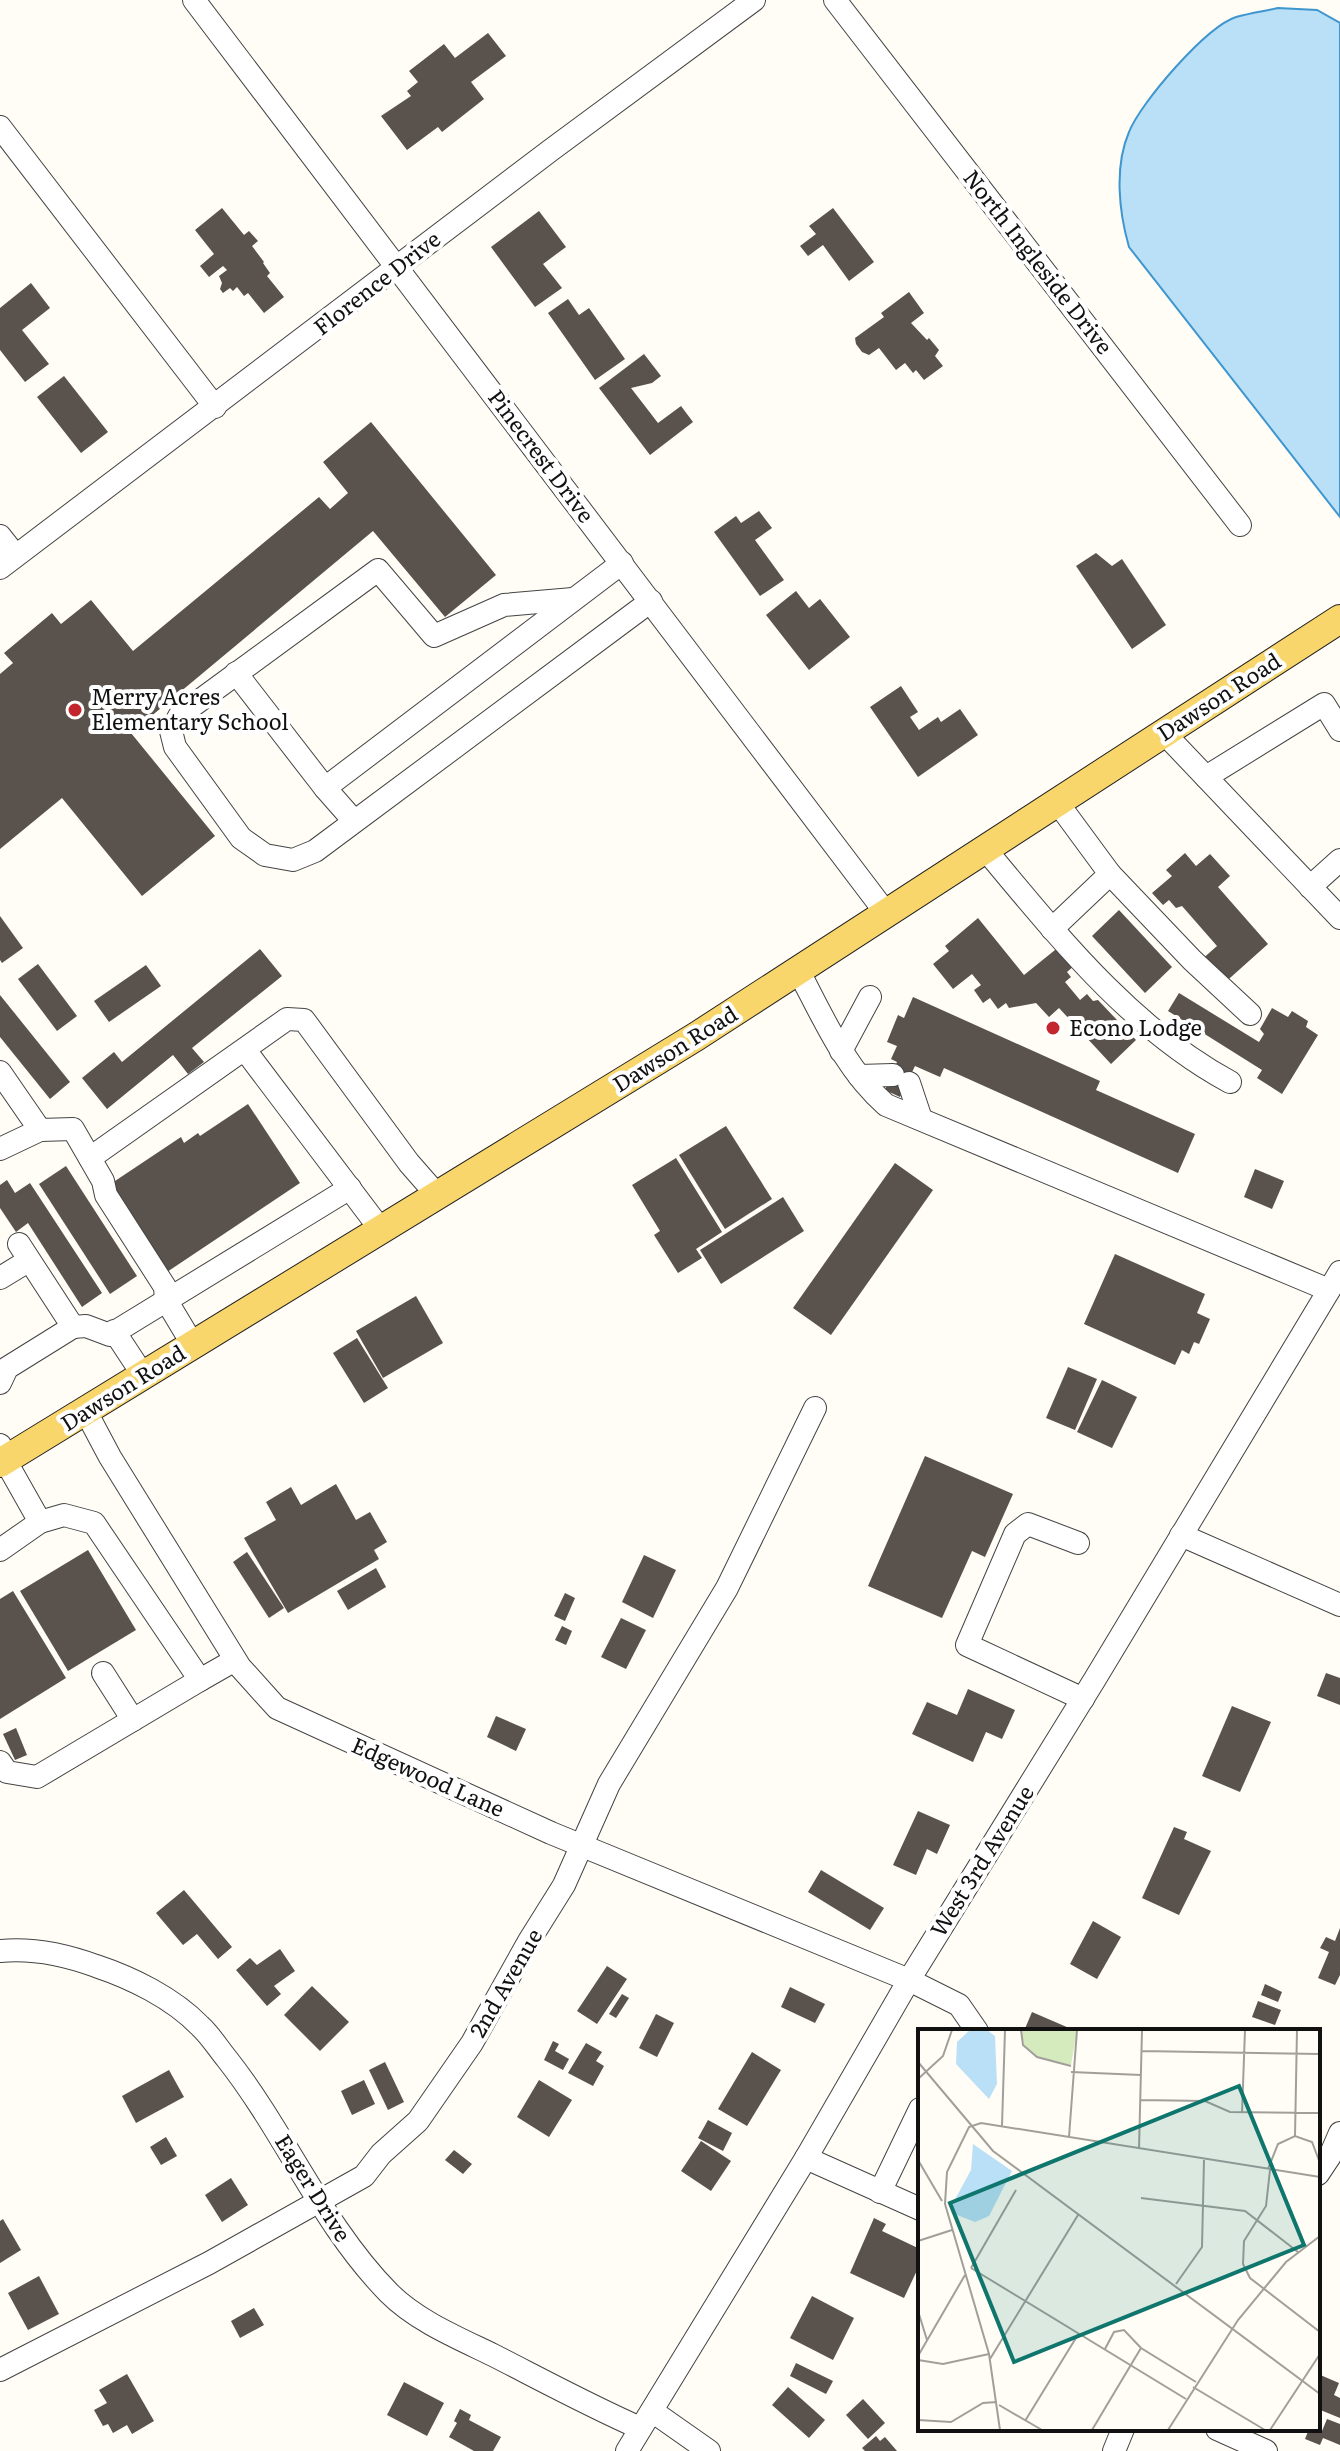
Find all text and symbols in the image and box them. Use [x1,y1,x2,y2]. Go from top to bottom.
street label: North Ingleside Drive [957,162,1122,360]
street label: Florence Drive [306,222,447,342]
street label: Pinecrest Drive [481,381,603,529]
street label: Dawson Road [1150,643,1287,748]
place label: Merry Acres Elementary School [91,679,289,737]
marker: Merry Acres Elementary School [66,701,84,719]
street label: Dawson Road [605,996,743,1099]
place label: Econo Lodge [1069,1010,1202,1043]
marker: Econo Lodge [1044,1019,1062,1037]
street label: Dawson Road [53,1335,191,1438]
street label: Edgewood Lane [347,1727,510,1824]
street label: West 3rd Avenue [921,1778,1041,1942]
street label: 2nd Avenue [460,1922,549,2043]
inset map [918,2029,1320,2431]
street label: Eager Drive [268,2127,360,2247]

